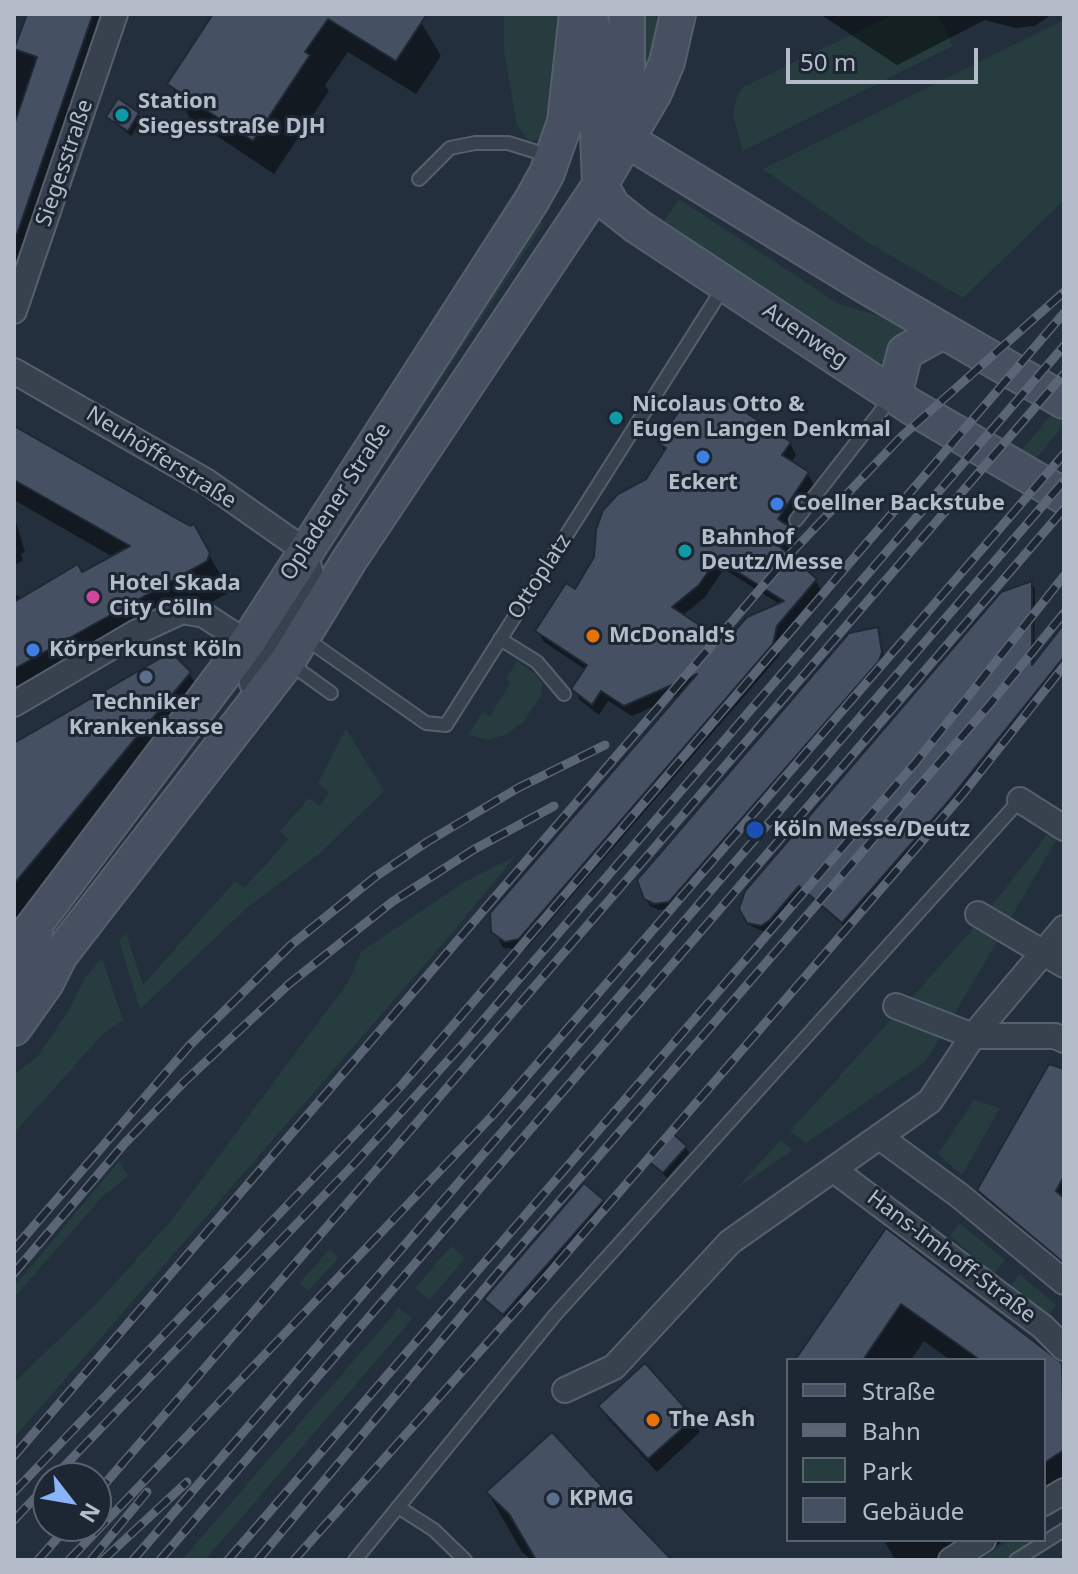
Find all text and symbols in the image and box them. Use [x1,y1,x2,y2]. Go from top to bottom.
scale bar [790,32,982,82]
text: 50 m [800,45,856,78]
place label: Station Siegesstraße DJH [138,89,326,140]
street label: Siegesstraße [31,96,99,230]
marker: Station Siegesstraße DJH [113,106,131,124]
street label: Auenweg [757,298,853,374]
place label: Nicolaus Otto & Eugen Langen Denkmal [632,392,891,444]
street label: Neuhöfferstraße [81,401,241,515]
marker: Nicolaus Otto & Eugen Langen Denkmal [607,409,625,427]
street label: Opladener Straße [275,418,397,586]
marker: Eckert [694,448,712,466]
place label: Eckert [668,470,738,496]
place label: Coellner Backstube [793,491,1005,517]
marker: Coellner Backstube [768,495,786,513]
place label: Bahnhof Deutz/Messe [701,525,843,576]
street label: Ottoplatz [503,529,577,625]
marker: Bahnhof Deutz/Messe [676,542,694,560]
place label: Hotel Skada City Cölln [109,571,241,622]
marker: Hotel Skada City Cölln [84,588,102,606]
place label: McDonald's [609,623,735,649]
marker: McDonald's [584,627,602,645]
place label: Körperkunst Köln [49,637,242,663]
marker: Körperkunst Köln [24,641,42,659]
marker: Techniker Krankenkasse [137,668,155,686]
place label: Techniker Krankenkasse [69,690,223,742]
place label: Köln Messe/Deutz [773,817,970,843]
marker: Köln Messe/Deutz [744,819,766,841]
street label: Hans-Imhoff-Straße [861,1185,1041,1329]
legend [786,1358,1046,1542]
text: Straße [862,1374,935,1407]
place label: The Ash [669,1407,755,1433]
marker: The Ash [644,1411,662,1429]
text: Bahn [862,1414,921,1447]
text: Park [862,1454,913,1487]
north arrow [32,1462,112,1542]
place label: KPMG [569,1486,634,1512]
marker: KPMG [544,1490,562,1508]
text: Gebäude [862,1494,964,1527]
text: N [73,1498,108,1529]

